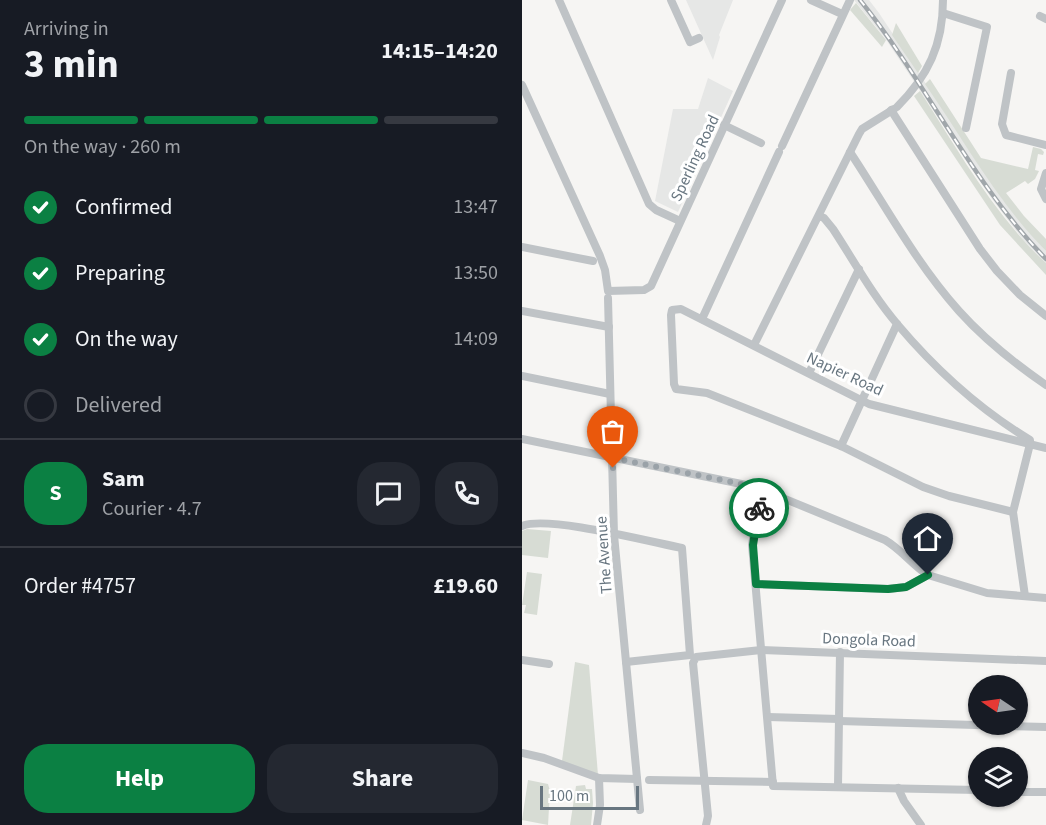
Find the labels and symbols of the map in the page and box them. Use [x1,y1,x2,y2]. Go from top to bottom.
street label: Sperling Road [665,111,725,205]
street label: Napier Road [803,347,887,401]
pin [587,406,638,468]
courier [729,478,789,538]
pin [902,513,953,575]
street label: The Avenue [590,515,618,595]
street label: Dongola Road [822,627,916,653]
north arrow [968,675,1028,735]
scale bar [540,783,639,810]

